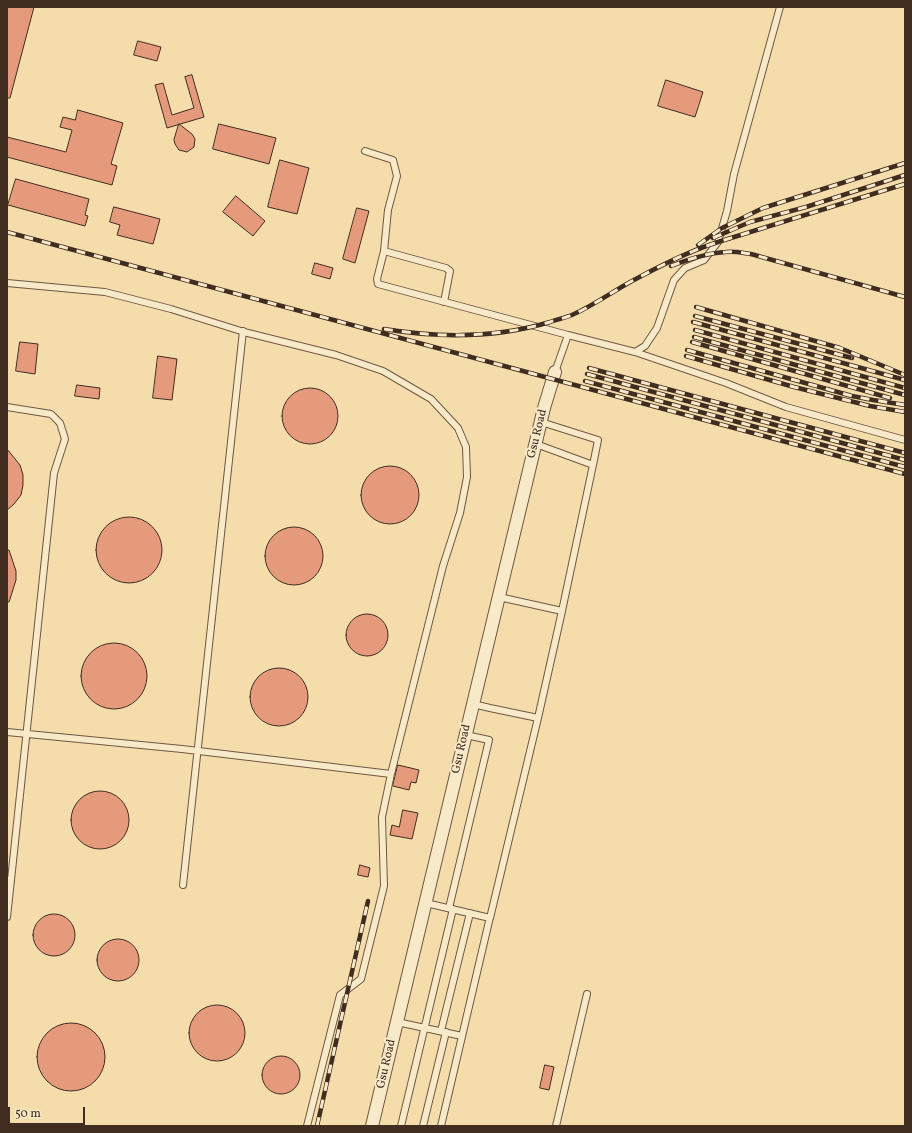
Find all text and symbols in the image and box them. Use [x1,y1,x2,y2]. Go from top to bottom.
street label: Gsu Road [525,408,551,460]
street label: Gsu Road [449,723,475,775]
street label: Gsu Road [374,1038,400,1090]
scale bar [10,1099,87,1125]
text: 50 m [15,1106,41,1122]

